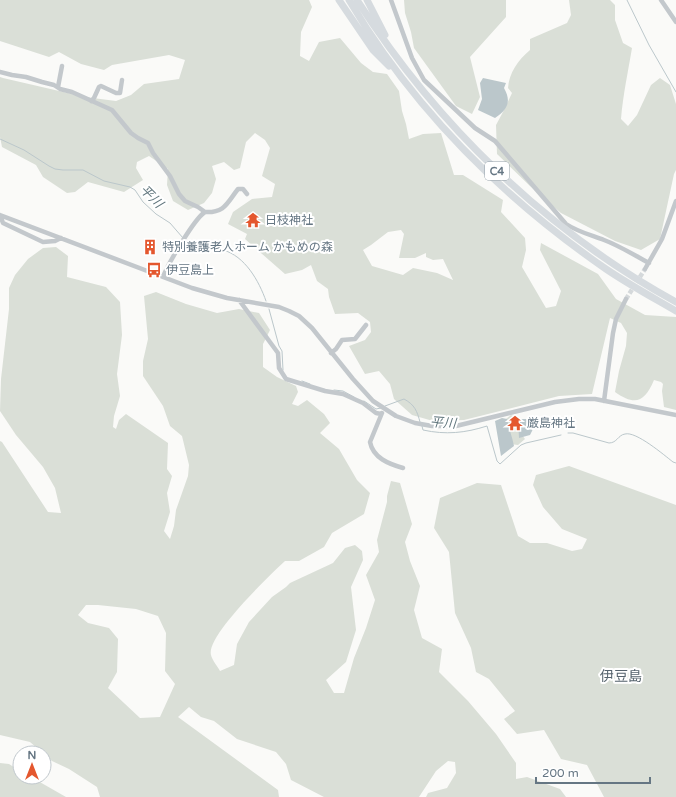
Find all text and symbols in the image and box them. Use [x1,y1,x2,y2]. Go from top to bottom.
road number: C4 [485,162,509,180]
water label: 平川 [136,182,168,213]
temple icon: 日枝神社 [244,211,262,229]
place label: 日枝神社 [265,213,313,227]
building icon: 特別養護老人ホーム かもめの森 [141,238,159,256]
place label: 特別養護老人ホーム かもめの森 [162,240,333,254]
bus stop icon: 伊豆島上 [145,261,163,279]
place label: 伊豆島上 [166,263,214,277]
water label: 平川 [429,414,458,432]
temple icon: 厳島神社 [506,414,524,432]
place label: 厳島神社 [527,416,575,430]
district label: 伊豆島 [600,668,642,685]
north arrow [12,745,52,785]
text: N [28,749,36,762]
scale bar [536,759,650,785]
text: 200 m [542,766,579,780]

